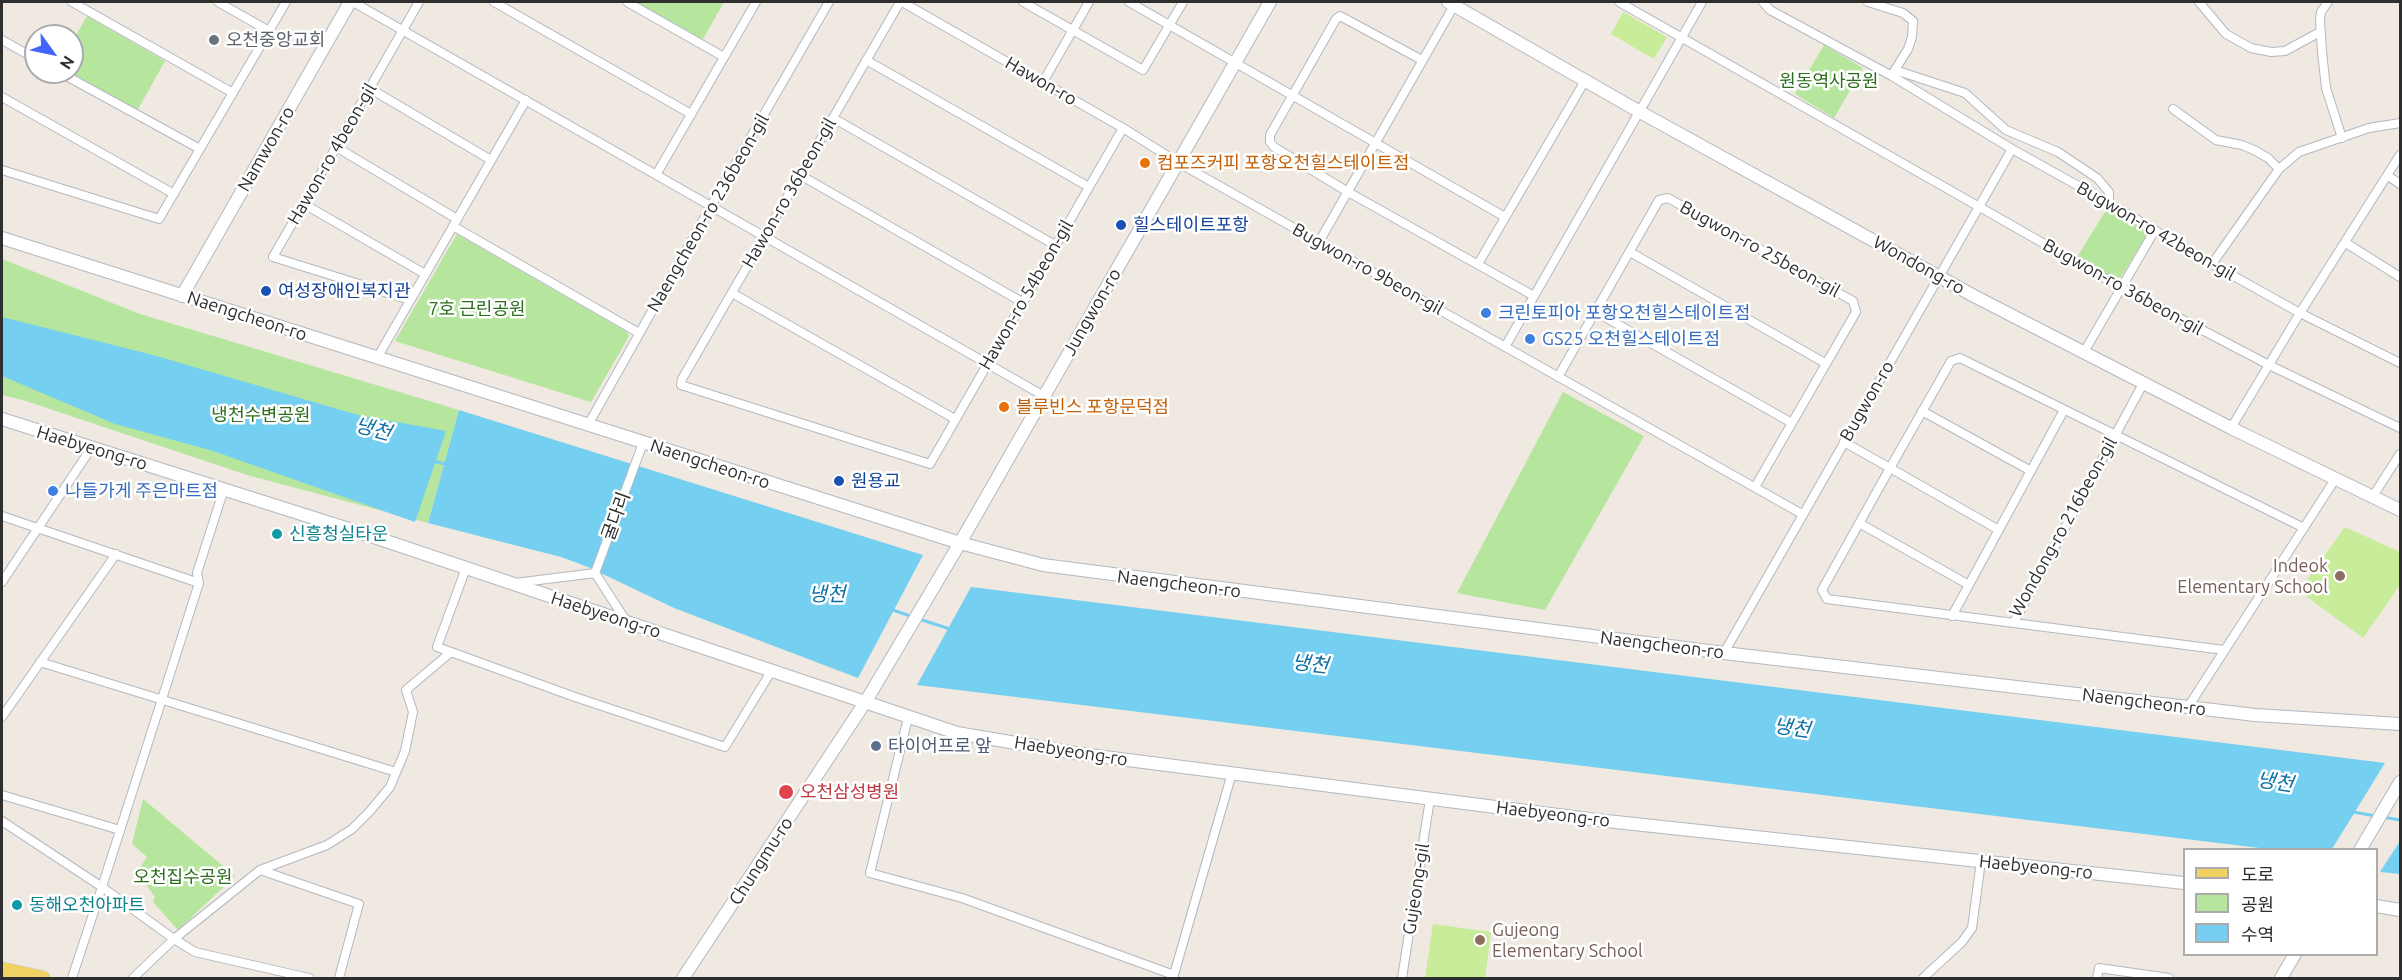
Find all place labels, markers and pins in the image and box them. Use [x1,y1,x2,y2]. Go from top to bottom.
place label: 오천중앙교회 [226,29,325,51]
marker: 오천중앙교회 [207,33,221,47]
place label: 컴포즈커피 포항오천힐스테이트점 [1157,152,1410,174]
marker: 컴포즈커피 포항오천힐스테이트점 [1138,156,1152,170]
place label: 힐스테이트포항 [1133,214,1249,236]
marker: 힐스테이트포항 [1114,218,1128,232]
place label: 여성장애인복지관 [278,280,410,302]
marker: 여성장애인복지관 [259,284,273,298]
place label: 크린토피아 포항오천힐스테이트점 [1498,302,1751,324]
marker: 크린토피아 포항오천힐스테이트점 [1479,306,1493,320]
place label: GS25 오천힐스테이트점 [1542,328,1720,350]
marker: GS25 오천힐스테이트점 [1523,332,1537,346]
place label: 블루빈스 포항문덕점 [1016,396,1169,418]
marker: 블루빈스 포항문덕점 [997,400,1011,414]
place label: 원용교 [851,470,901,492]
marker: 원용교 [832,474,846,488]
place label: 나들가게 주은마트점 [65,480,218,502]
marker: 나들가게 주은마트점 [46,484,60,498]
place label: 신흥청실타운 [289,523,388,545]
marker: 신흥청실타운 [270,527,284,541]
place label: Indeok Elementary School [2177,555,2328,598]
marker: Indeok Elementary School [2333,569,2347,583]
place label: 타이어프로 앞 [888,735,991,757]
marker: 타이어프로 앞 [869,739,883,753]
place label: 오천삼성병원 [800,781,899,803]
marker: 오천삼성병원 [777,783,795,801]
place label: 동해오천아파트 [29,894,145,916]
marker: 동해오천아파트 [10,898,24,912]
place label: Gujeong Elementary School [1492,919,1643,962]
marker: Gujeong Elementary School [1473,933,1487,947]

